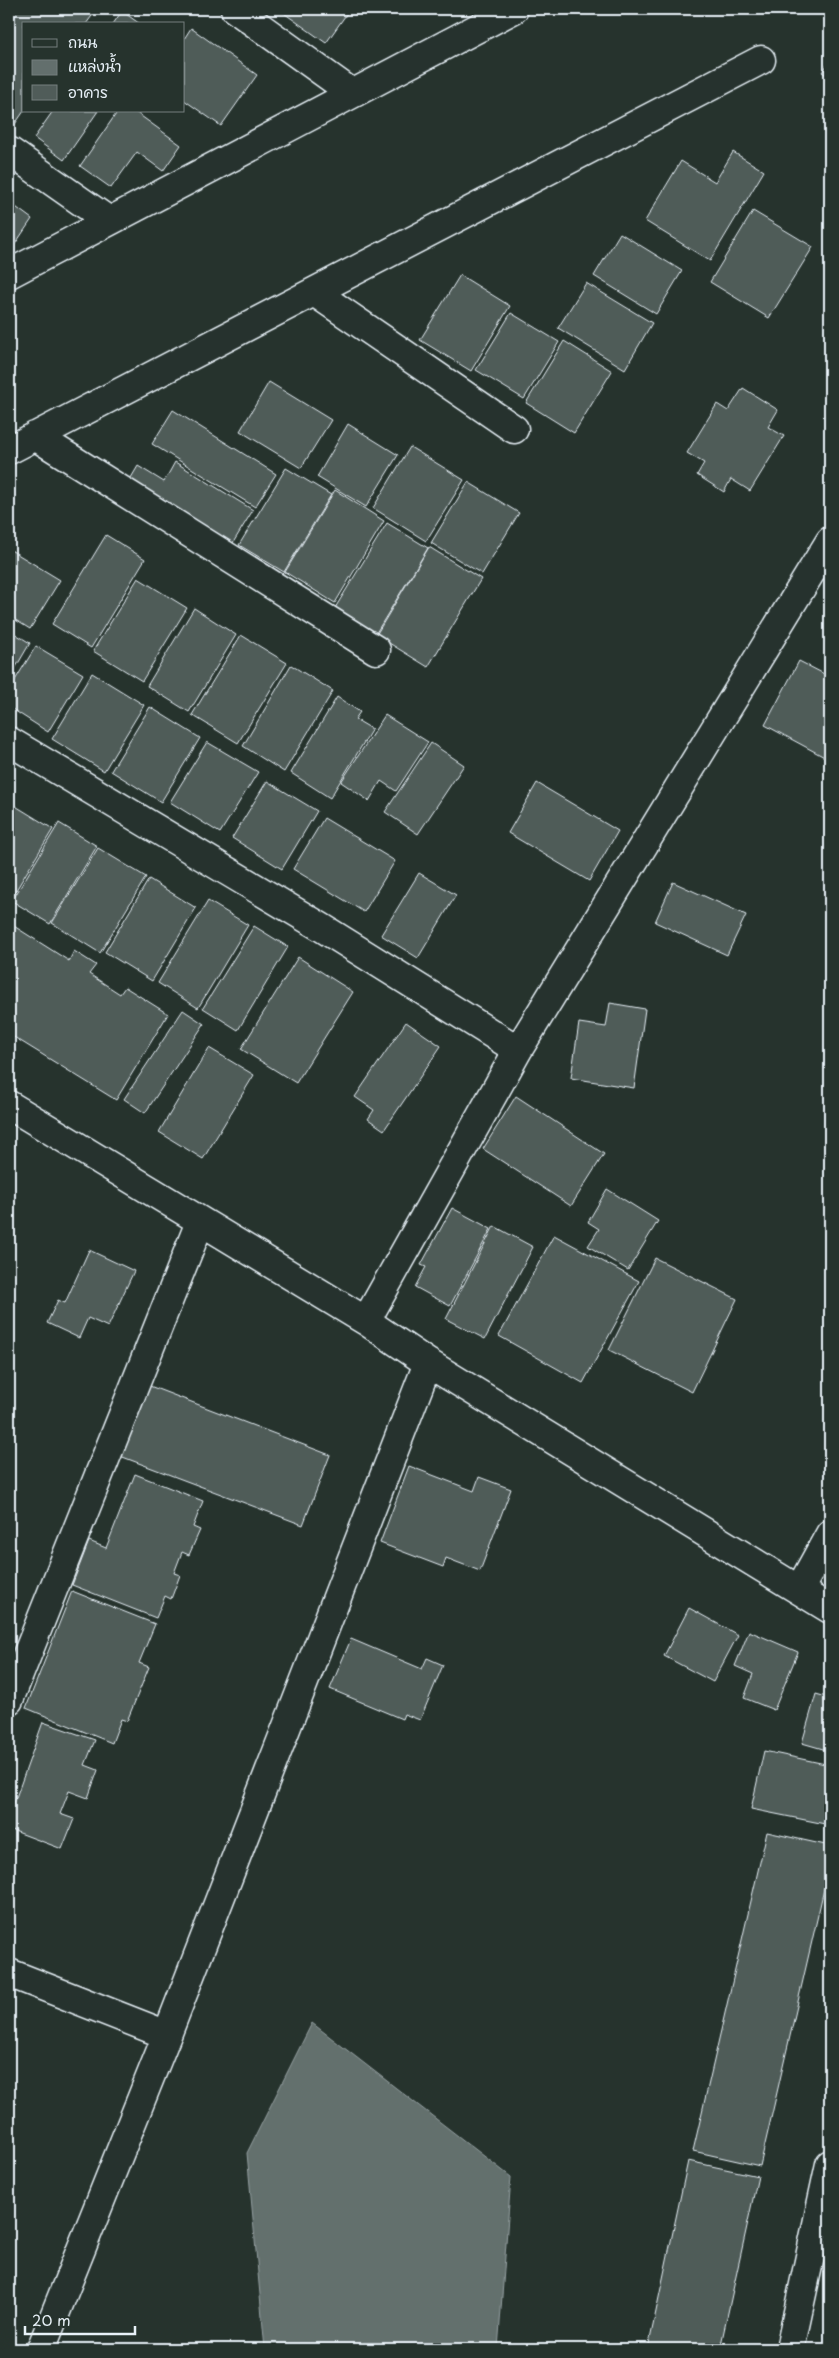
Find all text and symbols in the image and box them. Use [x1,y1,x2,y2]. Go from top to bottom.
legend [22,22,185,112]
text: ถนน [68,30,97,53]
text: แหล่งน้ำ [68,53,122,77]
text: อาคาร [68,80,108,103]
scale bar [25,2303,135,2335]
text: 20 m [32,2308,71,2331]

